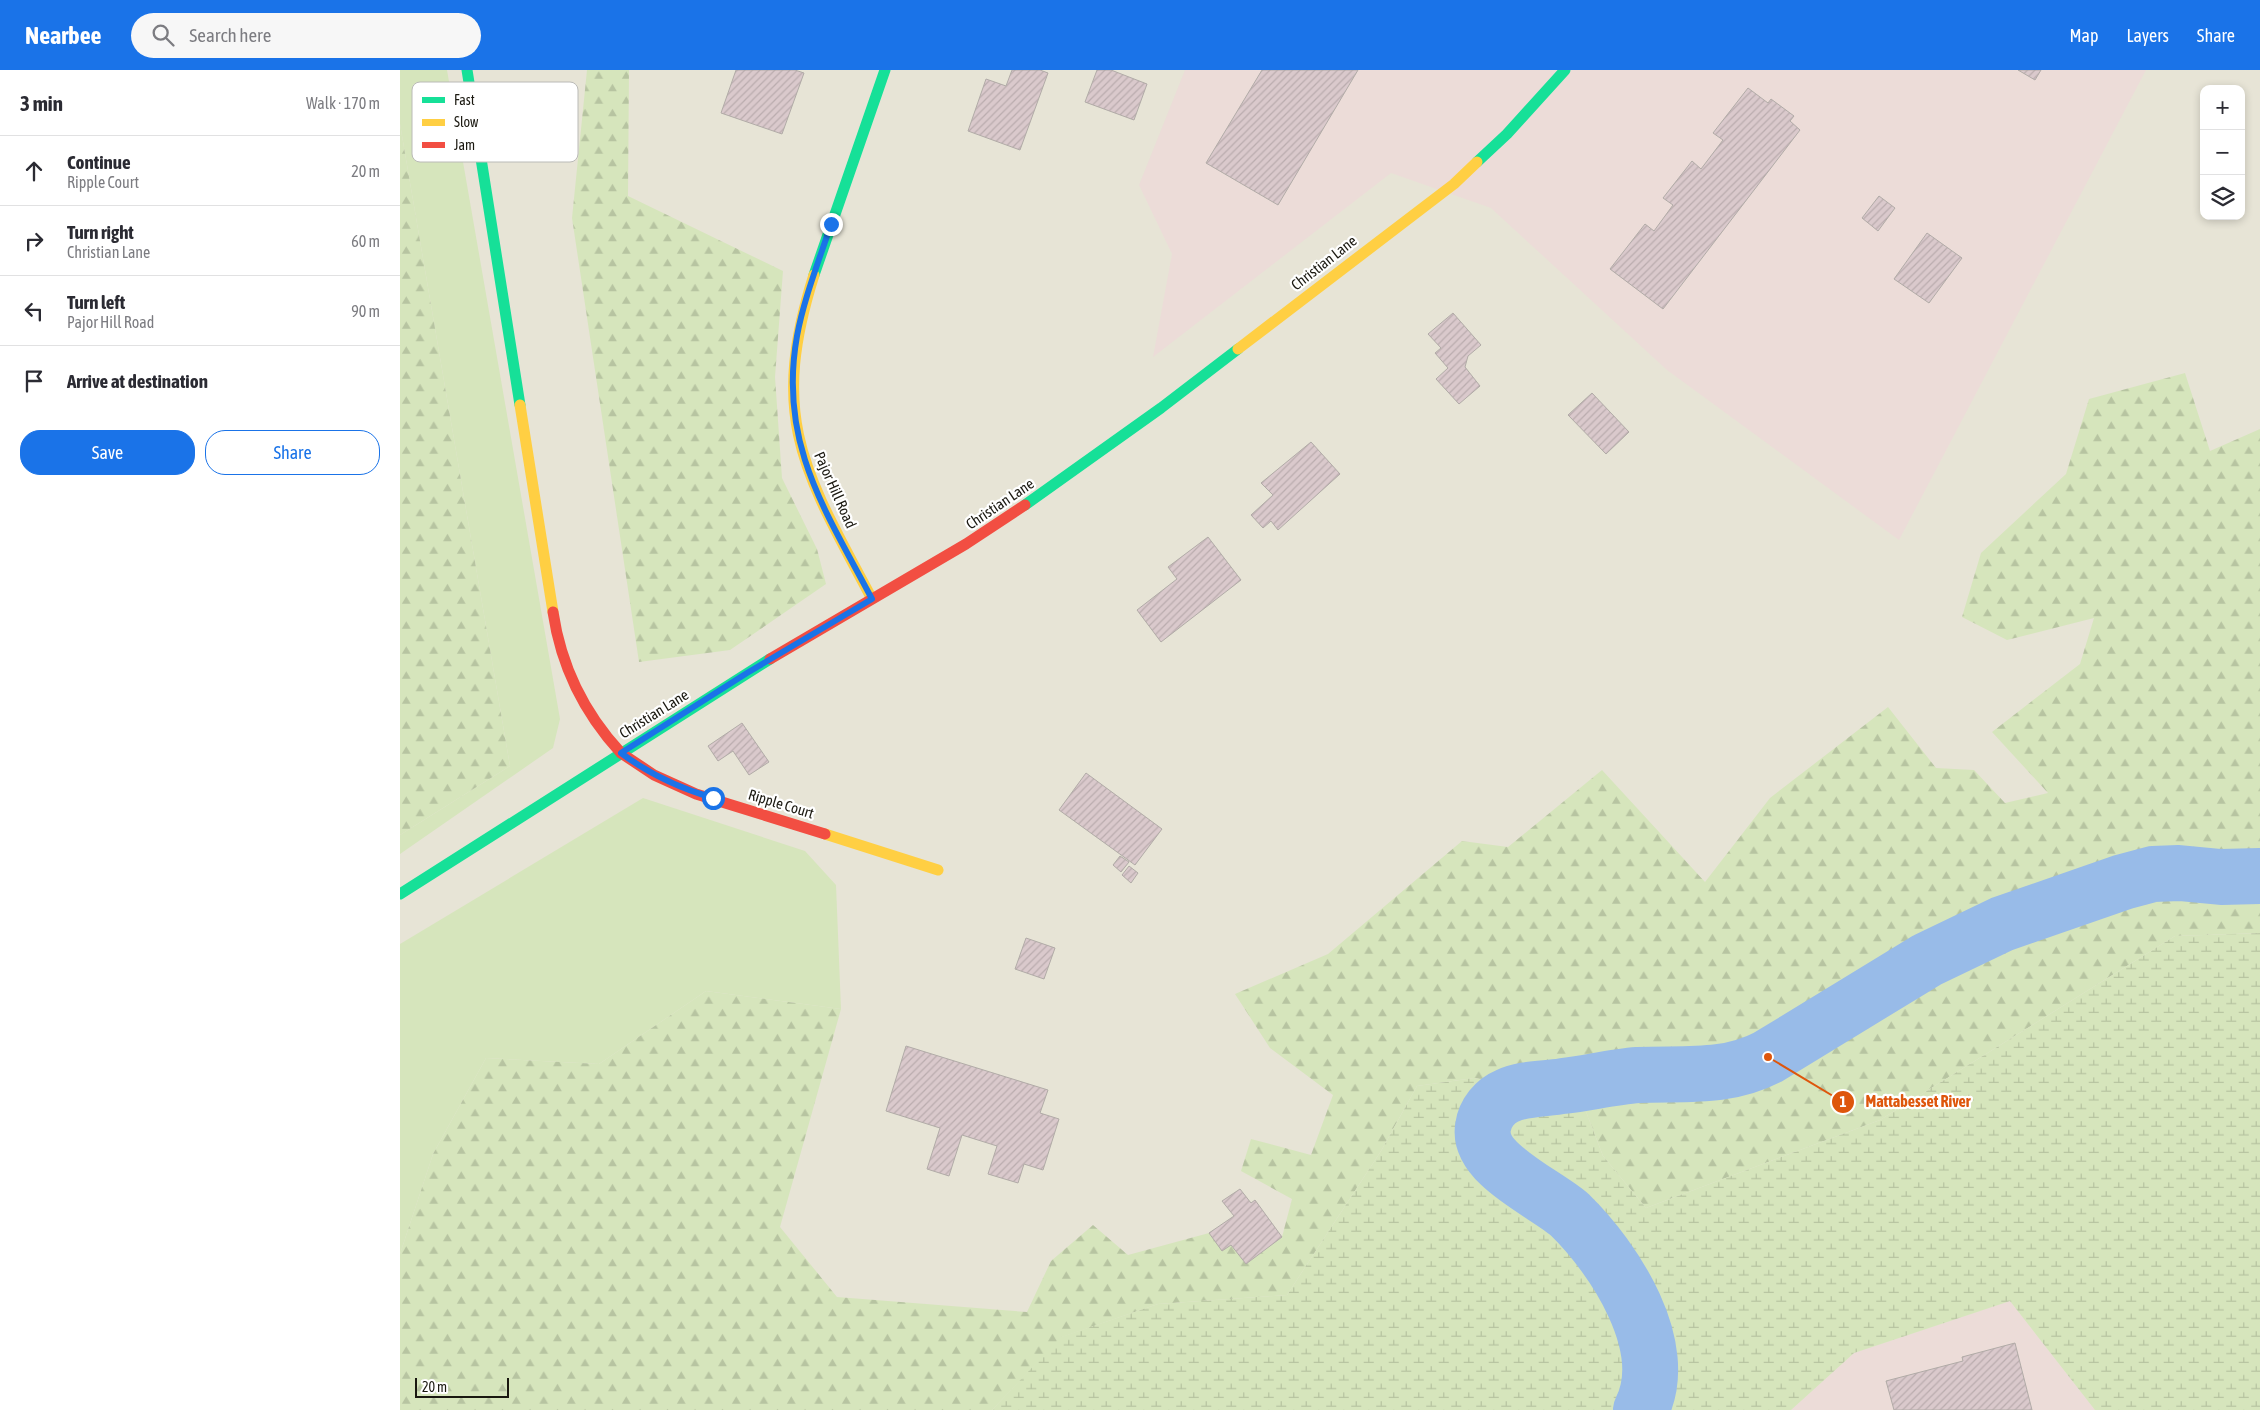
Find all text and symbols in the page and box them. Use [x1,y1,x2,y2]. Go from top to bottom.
search box [131,13,481,58]
icon: search [149,21,177,49]
text: Nearbee [25,22,101,49]
text: Search here [189,24,271,46]
text: Map [2069,25,2098,46]
text: Layers [2126,25,2169,46]
text: Share [2197,25,2235,46]
legend [412,82,578,162]
map controls [2200,85,2245,220]
button: + [2200,85,2245,130]
text: 3 min [20,91,63,115]
text: Fast [454,92,475,108]
text: Walk · 170 m [306,94,380,112]
text: Slow [454,114,479,130]
button: − [2200,130,2245,175]
text: Jam [454,137,475,153]
text: Continue [67,151,131,173]
icon: ahead [20,157,48,185]
text: 20 m [351,162,380,180]
text: Ripple Court [67,173,139,191]
button: layers [2200,175,2245,220]
route end [820,213,843,236]
text: Turn right [67,221,134,243]
icon: right [20,227,48,255]
text: 60 m [351,232,380,250]
street label: Christian Lane [1288,232,1360,293]
text: Christian Lane [67,243,150,261]
text: Turn left [67,291,125,313]
icon: left [20,297,48,325]
text: 90 m [351,302,380,320]
text: Pajor Hill Road [67,313,154,331]
icon: arrive [20,367,48,395]
text: Arrive at destination [67,370,208,392]
button: Save [20,430,195,475]
button: Share [205,430,380,475]
street label: Pajor Hill Road [811,449,860,531]
street label: Christian Lane [963,475,1037,532]
street label: Christian Lane [616,686,692,741]
street label: Ripple Court [746,786,816,822]
route start [702,787,725,810]
callout: Mattabesset River [1830,1086,1980,1117]
text: Mattabesset River [1865,1092,1971,1110]
text: 1 [1839,1093,1847,1110]
scale bar [415,1375,509,1398]
text: 20 m [422,1379,447,1395]

